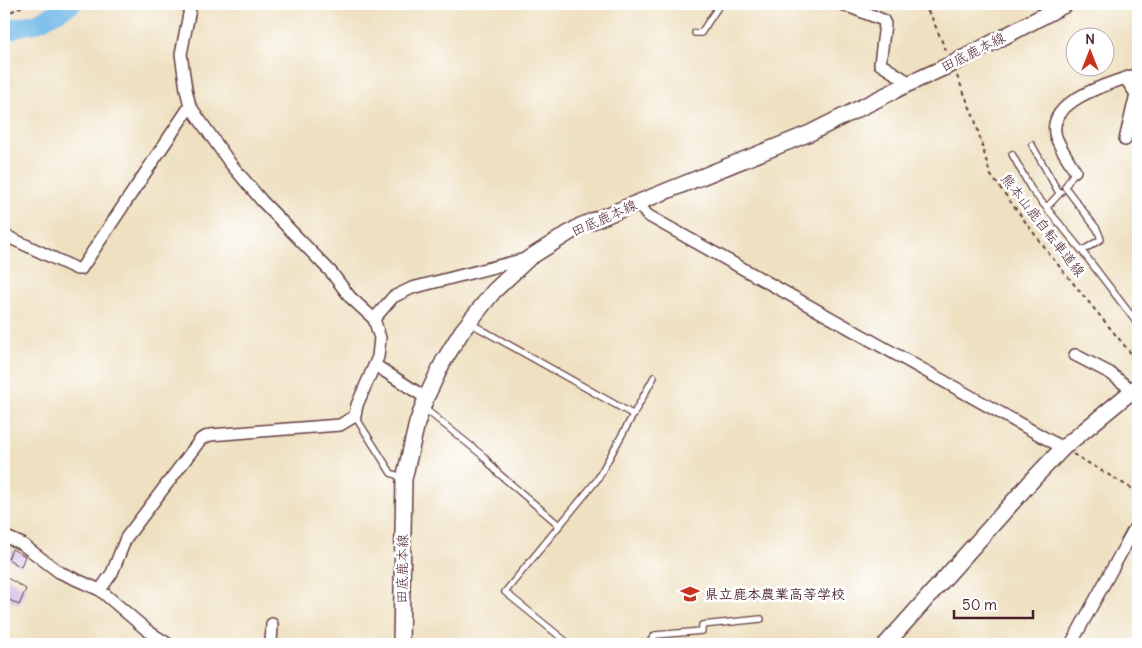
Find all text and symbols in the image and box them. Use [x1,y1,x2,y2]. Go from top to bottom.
street label: 田底鹿本線 [938,28,1008,76]
north arrow [1064,28,1114,78]
text: N [1085,30,1095,48]
street label: 熊本山鹿自転車道線 [997,170,1089,280]
street label: 田底鹿本線 [568,196,640,240]
street label: 田底鹿本線 [392,534,412,604]
school or university icon: 県立鹿本農業高等学校 [679,583,701,605]
place label: 県立鹿本農業高等学校 [705,585,845,603]
scale bar [954,588,1033,620]
text: 50 m [962,595,997,614]

